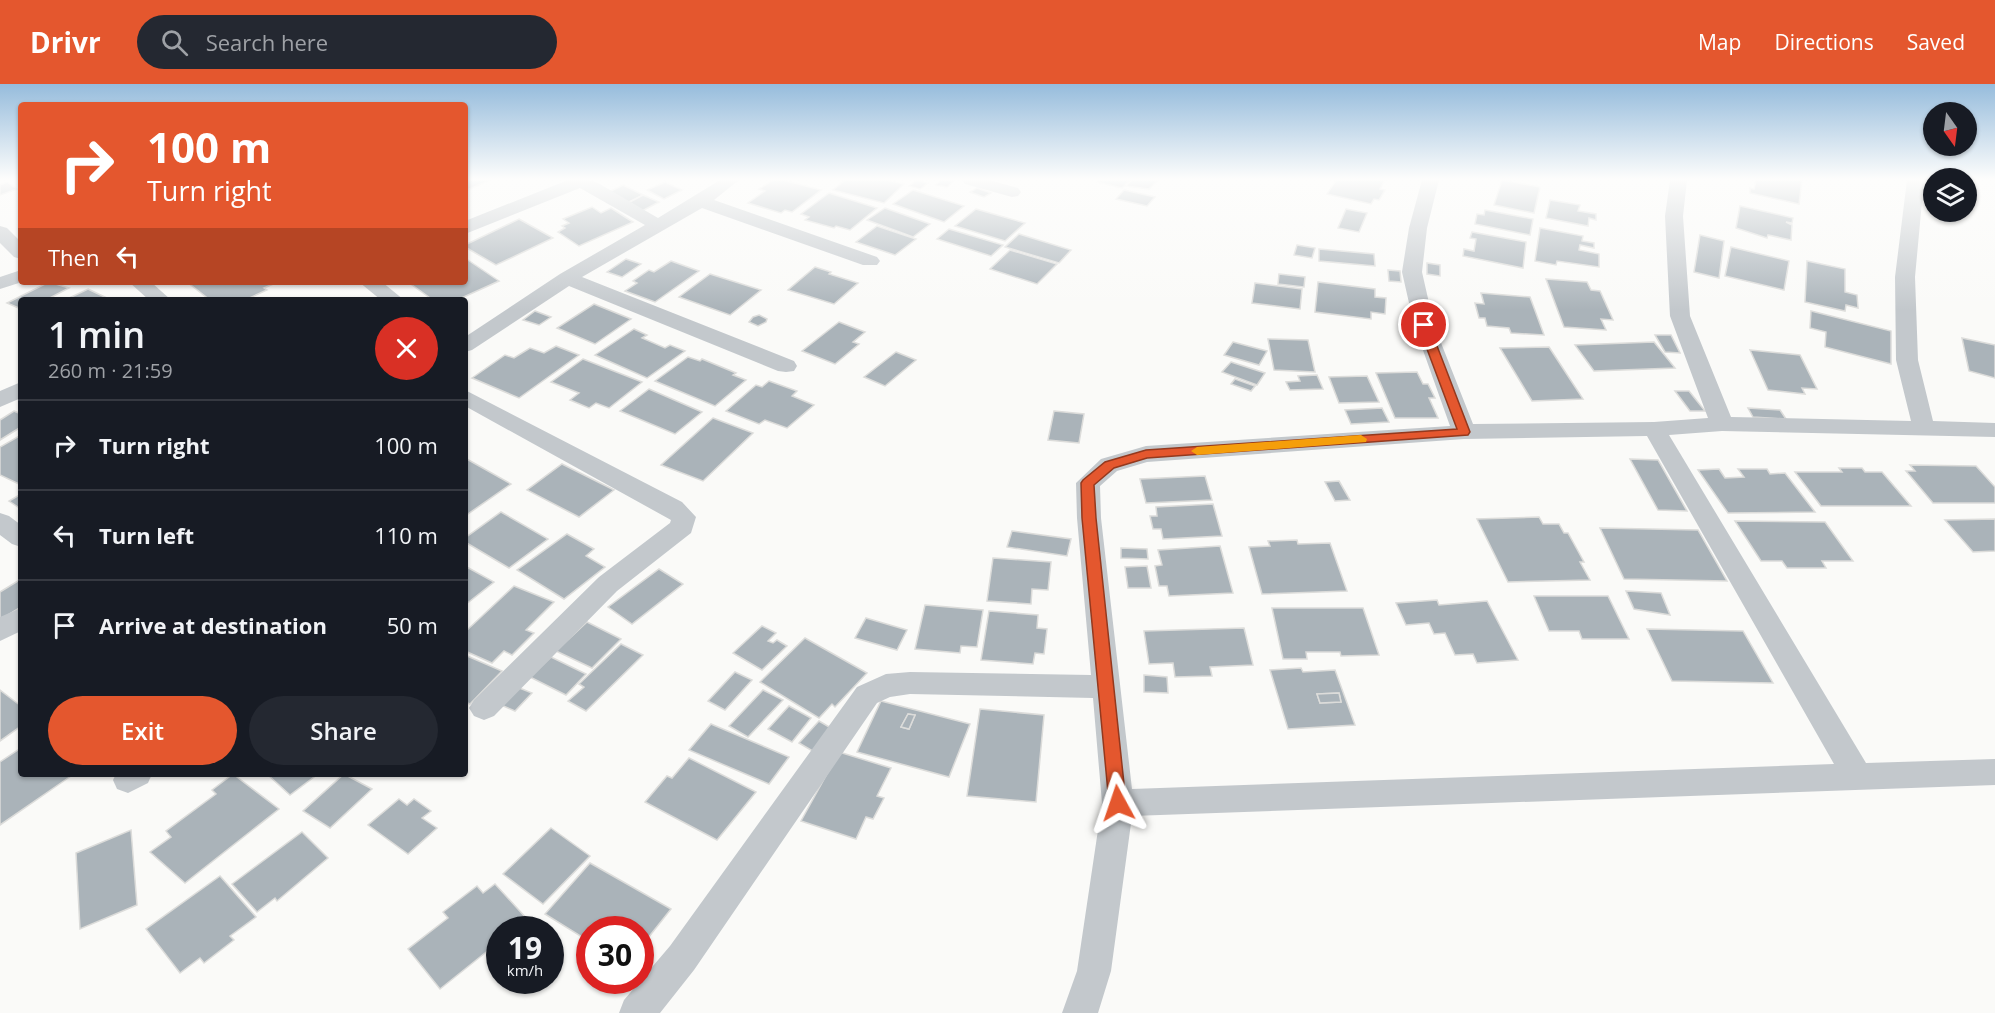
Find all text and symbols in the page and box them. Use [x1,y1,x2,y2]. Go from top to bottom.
search box [137,15,557,69]
text: Drivr [30,23,101,61]
icon: search [158,26,191,59]
text: Search here [206,27,328,57]
text: Map [1698,28,1741,56]
text: Directions [1774,28,1874,56]
text: Saved [1907,28,1965,56]
north arrow [1923,102,1977,156]
map controls [1923,102,1977,222]
text: 100 m [147,118,271,175]
icon: right [48,126,126,204]
button: layers [1923,168,1977,222]
text: Turn right [147,172,272,209]
icon: left [111,240,144,273]
text: Then [48,242,99,272]
pin [1398,299,1449,350]
icon: arrive [1407,308,1440,341]
text: 1 min [48,310,145,359]
button: close [375,317,438,380]
text: 260 m · 21:59 [48,357,173,384]
icon: right [48,429,81,462]
text: Turn right [99,430,210,460]
text: 100 m [374,430,438,460]
icon: left [48,519,81,552]
text: Turn left [99,520,194,550]
text: 110 m [374,520,438,550]
icon: arrive [48,609,81,642]
text: Arrive at destination [99,610,327,640]
text: 50 m [387,610,438,640]
button: Exit [48,696,237,765]
button: Share [249,696,438,765]
position arrow [1086,771,1150,835]
speed limit sign: 30 [576,916,654,994]
text: 19 [508,927,542,968]
text: km/h [507,960,543,980]

